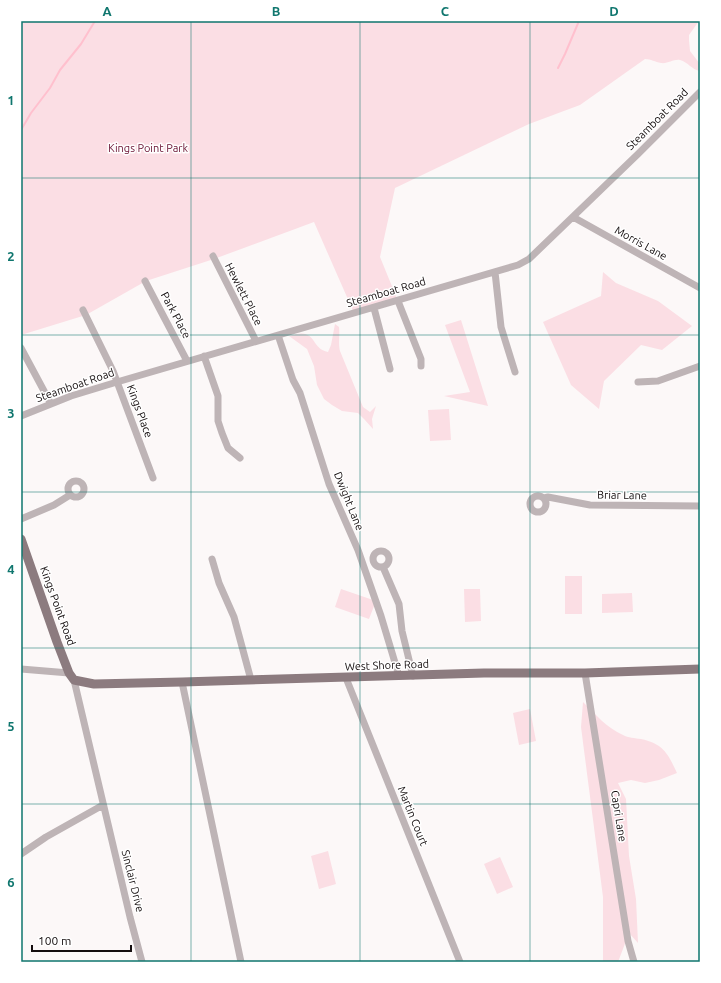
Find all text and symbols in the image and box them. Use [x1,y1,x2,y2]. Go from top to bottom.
text: A [102,4,112,18]
text: B [272,4,281,18]
text: C [441,4,450,18]
text: D [609,4,619,18]
street label: Steamboat Road [624,86,690,152]
text: 1 [7,93,15,107]
park label: Kings Point Park [108,142,188,154]
street label: Morris Lane [613,224,669,262]
text: 2 [7,249,15,263]
street label: Hewlett Place [223,261,265,327]
street label: Steamboat Road [345,275,427,309]
street label: Park Place [159,290,193,340]
street label: Steamboat Road [34,366,116,404]
street label: Kings Place [125,383,155,439]
text: 3 [7,406,15,420]
street label: Dwight Lane [332,470,366,532]
street label: Briar Lane [597,489,647,501]
text: 4 [7,562,15,576]
street label: Kings Point Road [38,565,78,647]
street label: West Shore Road [345,658,429,672]
text: 5 [7,719,15,733]
street label: Martin Court [396,784,431,848]
street label: Capri Lane [609,789,629,843]
street label: Sinclair Drive [119,849,147,913]
text: 6 [7,875,15,889]
scale bar [32,927,131,953]
text: 100 m [38,934,71,947]

